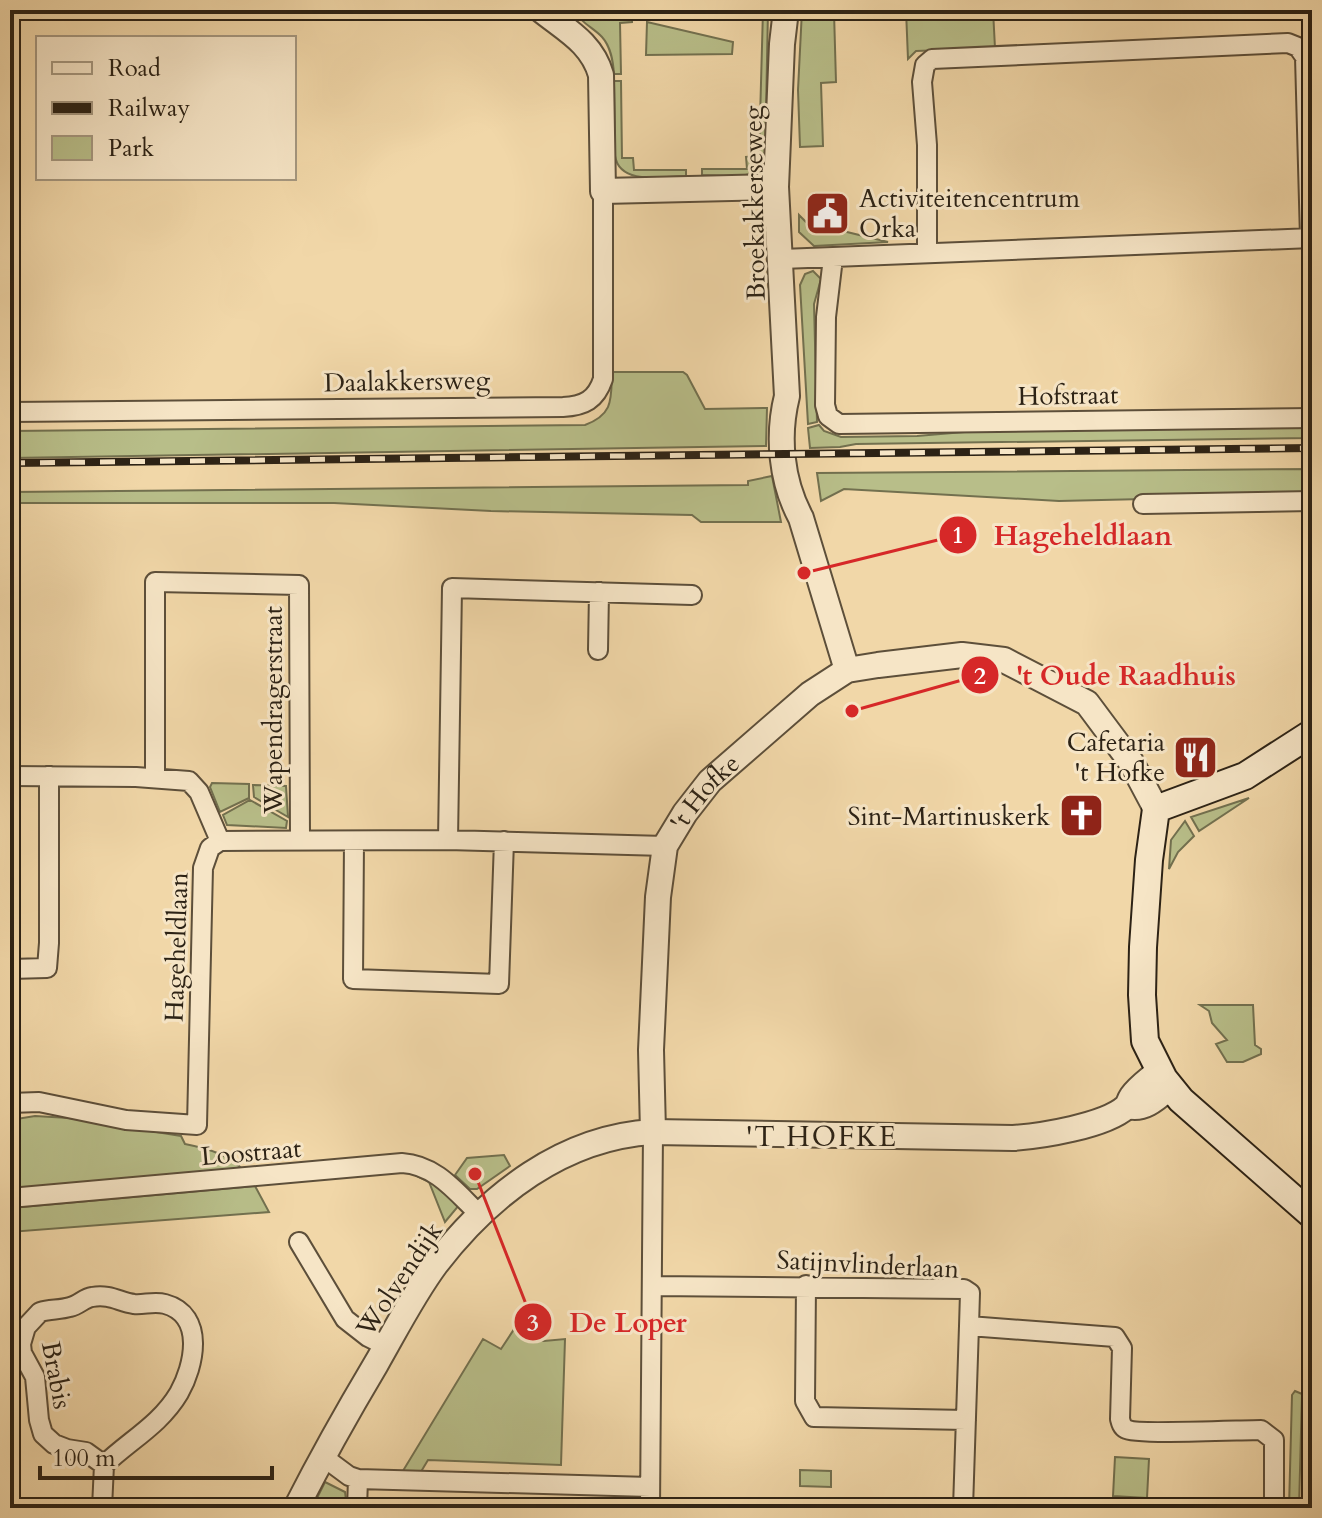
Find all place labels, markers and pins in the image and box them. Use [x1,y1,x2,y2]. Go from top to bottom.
place label: Activiteitencentrum Orka [859,181,1080,246]
public building icon: Activiteitencentrum Orka [804,189,852,237]
callout: Hageheldlaan [938,509,1188,561]
callout: 't Oude Raadhuis [960,649,1252,701]
place label: Cafetaria 't Hofke [1067,725,1165,790]
restaurant icon: Cafetaria 't Hofke [1172,733,1220,781]
church icon: Sint-Martinuskerk [1057,792,1105,840]
place label: Sint-Martinuskerk [847,799,1050,834]
callout: De Loper [513,1296,702,1348]

